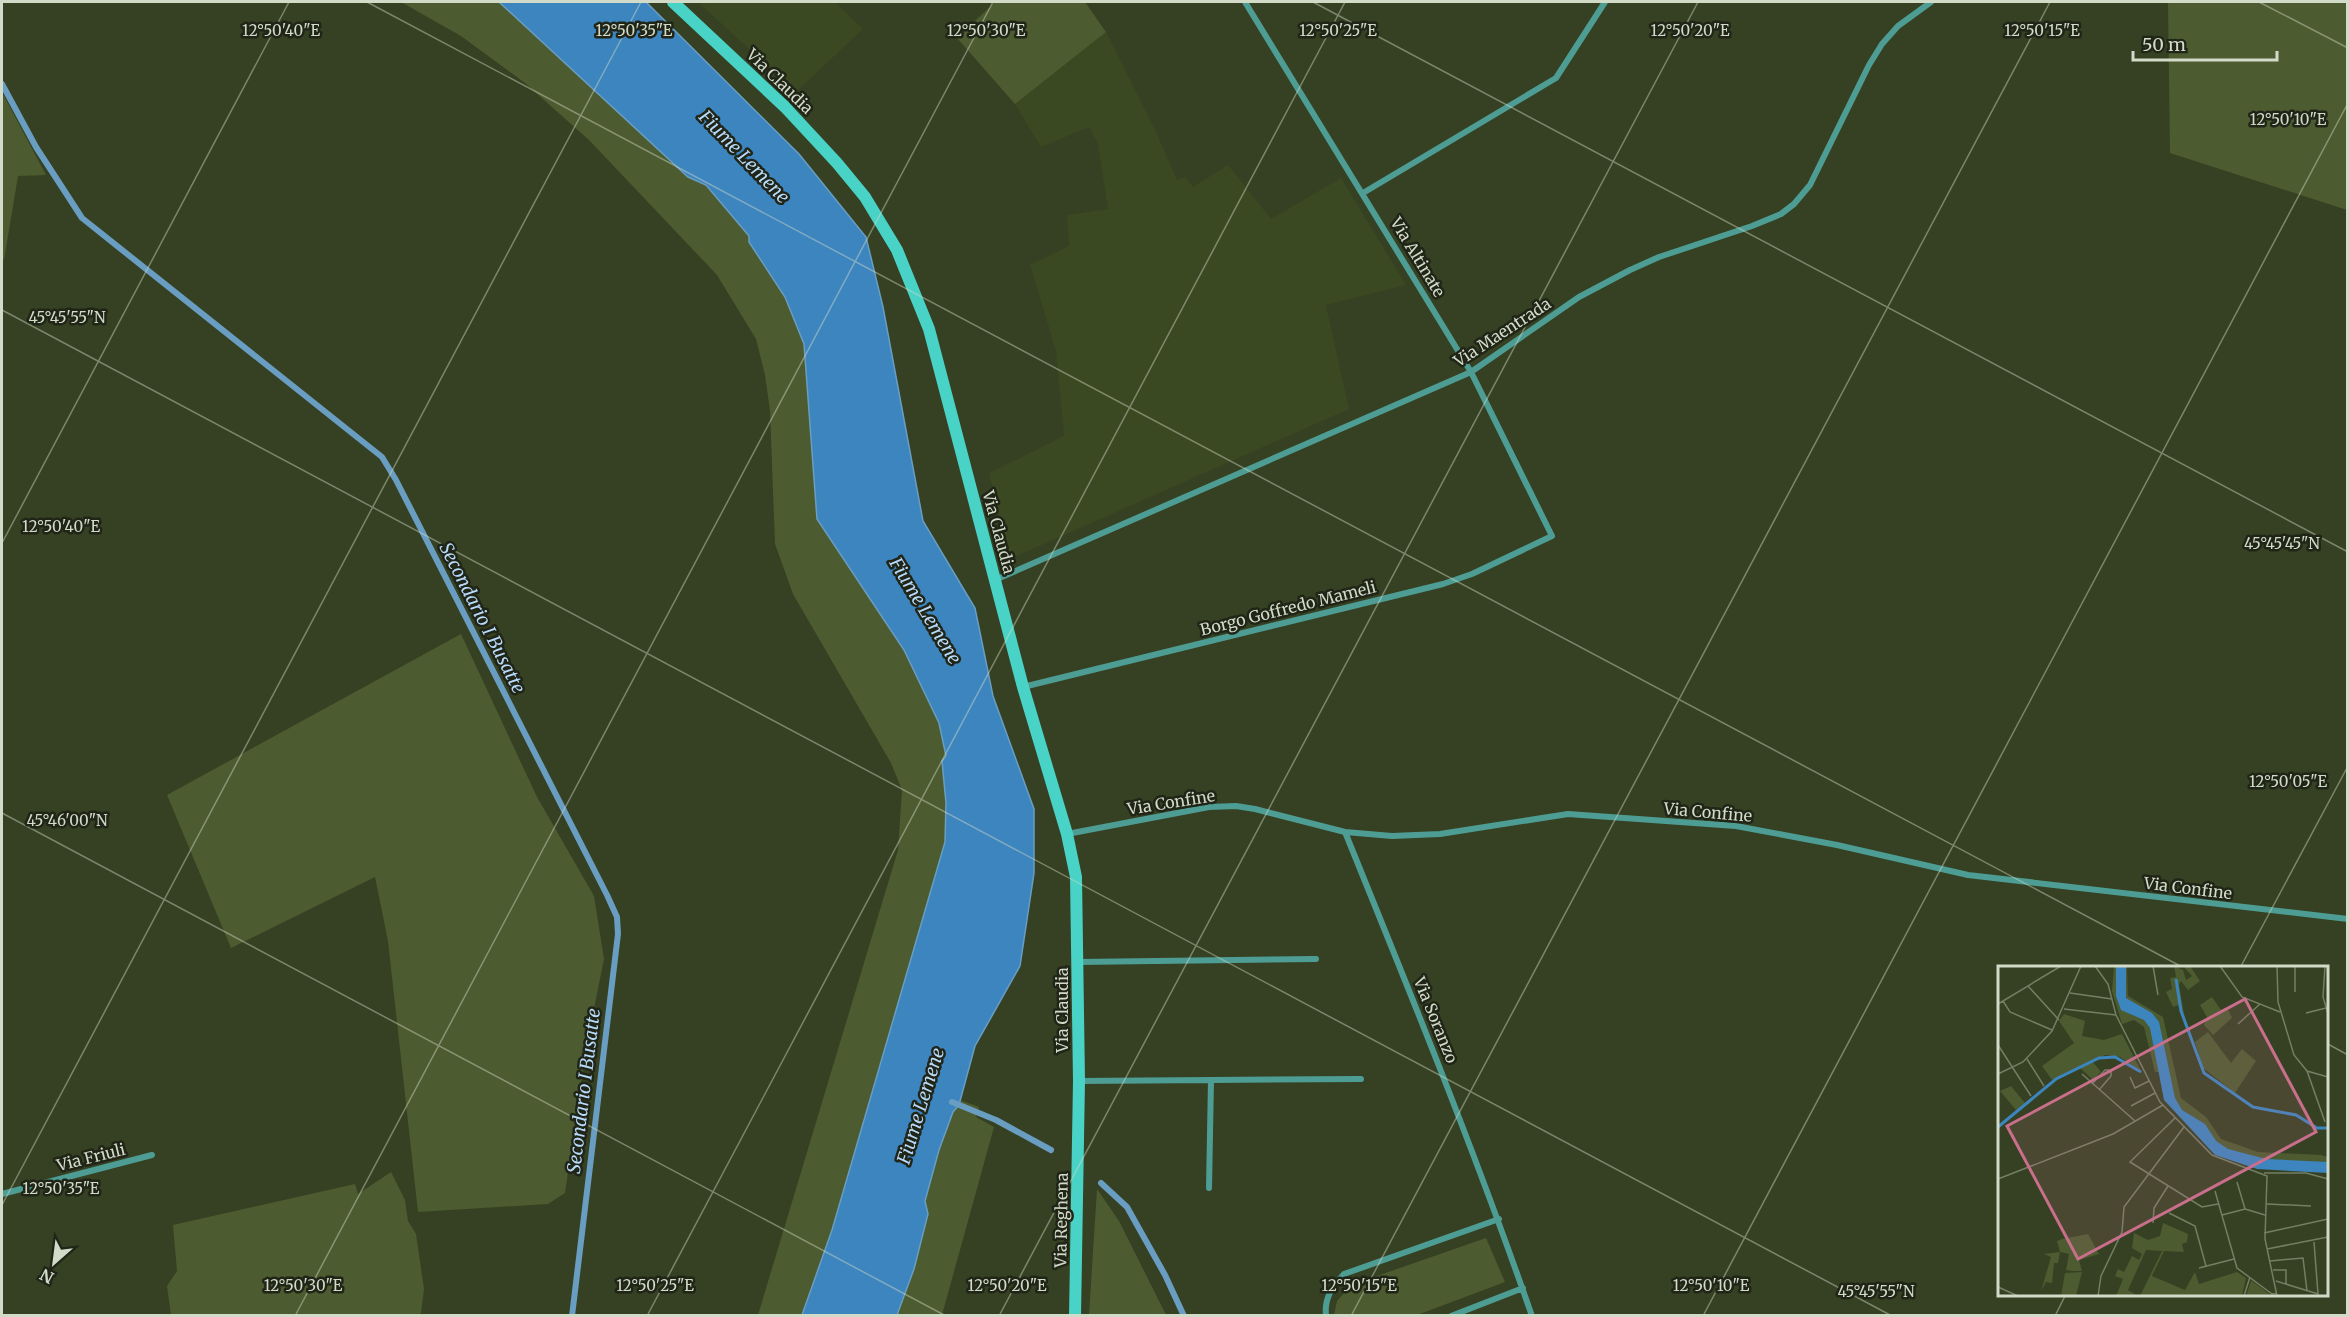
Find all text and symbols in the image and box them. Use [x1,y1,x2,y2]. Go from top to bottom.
text: 12°50'40"E [242,21,320,40]
text: 12°50'35"E [596,21,673,40]
text: 12°50'30"E [947,21,1026,40]
text: 12°50'25"E [1299,21,1377,40]
text: 12°50'20"E [1651,21,1730,40]
text: 12°50'15"E [2004,21,2080,40]
scale bar [2133,24,2277,62]
text: 50 m [2142,33,2186,56]
street label: Via Claudia [742,44,818,118]
water label: Fiume Lemene [694,105,794,208]
text: 12°50'10"E [2250,110,2327,129]
street label: Via Altinate [1386,213,1450,300]
street label: Via Maentrada [1449,293,1555,371]
text: 45°45'55"N [28,308,106,327]
street label: Via Claudia [978,487,1020,576]
text: 12°50'40"E [22,517,100,536]
text: 45°45'45"N [2244,534,2320,553]
water label: Secondario I Busatte [434,538,530,697]
water label: Fiume Lemene [884,552,966,668]
street label: Borgo Goffredo Mameli [1198,576,1378,640]
text: 12°50'05"E [2249,772,2327,791]
street label: Via Confine [1125,785,1216,819]
street label: Via Confine [1662,798,1753,826]
text: 45°46'00"N [26,811,108,830]
street label: Via Confine [2142,873,2233,903]
inset map [1998,966,2328,1296]
street label: Via Claudia [1052,967,1072,1054]
street label: Via Soranzo [1409,973,1462,1066]
water label: Secondario I Busatte [562,1007,605,1175]
water label: Fiume Lemene [892,1045,949,1168]
street label: Via Friuli [54,1139,127,1175]
street label: Via Reghena [1050,1172,1072,1269]
text: 12°50'35"E [23,1179,100,1198]
north arrow [24,1233,84,1293]
text: N [36,1264,57,1288]
text: 12°50'30"E [264,1276,343,1295]
text: 12°50'25"E [616,1276,694,1295]
text: 12°50'20"E [968,1276,1047,1295]
text: 12°50'15"E [1321,1276,1397,1295]
text: 12°50'10"E [1673,1276,1750,1295]
text: 45°45'55"N [1837,1282,1915,1301]

